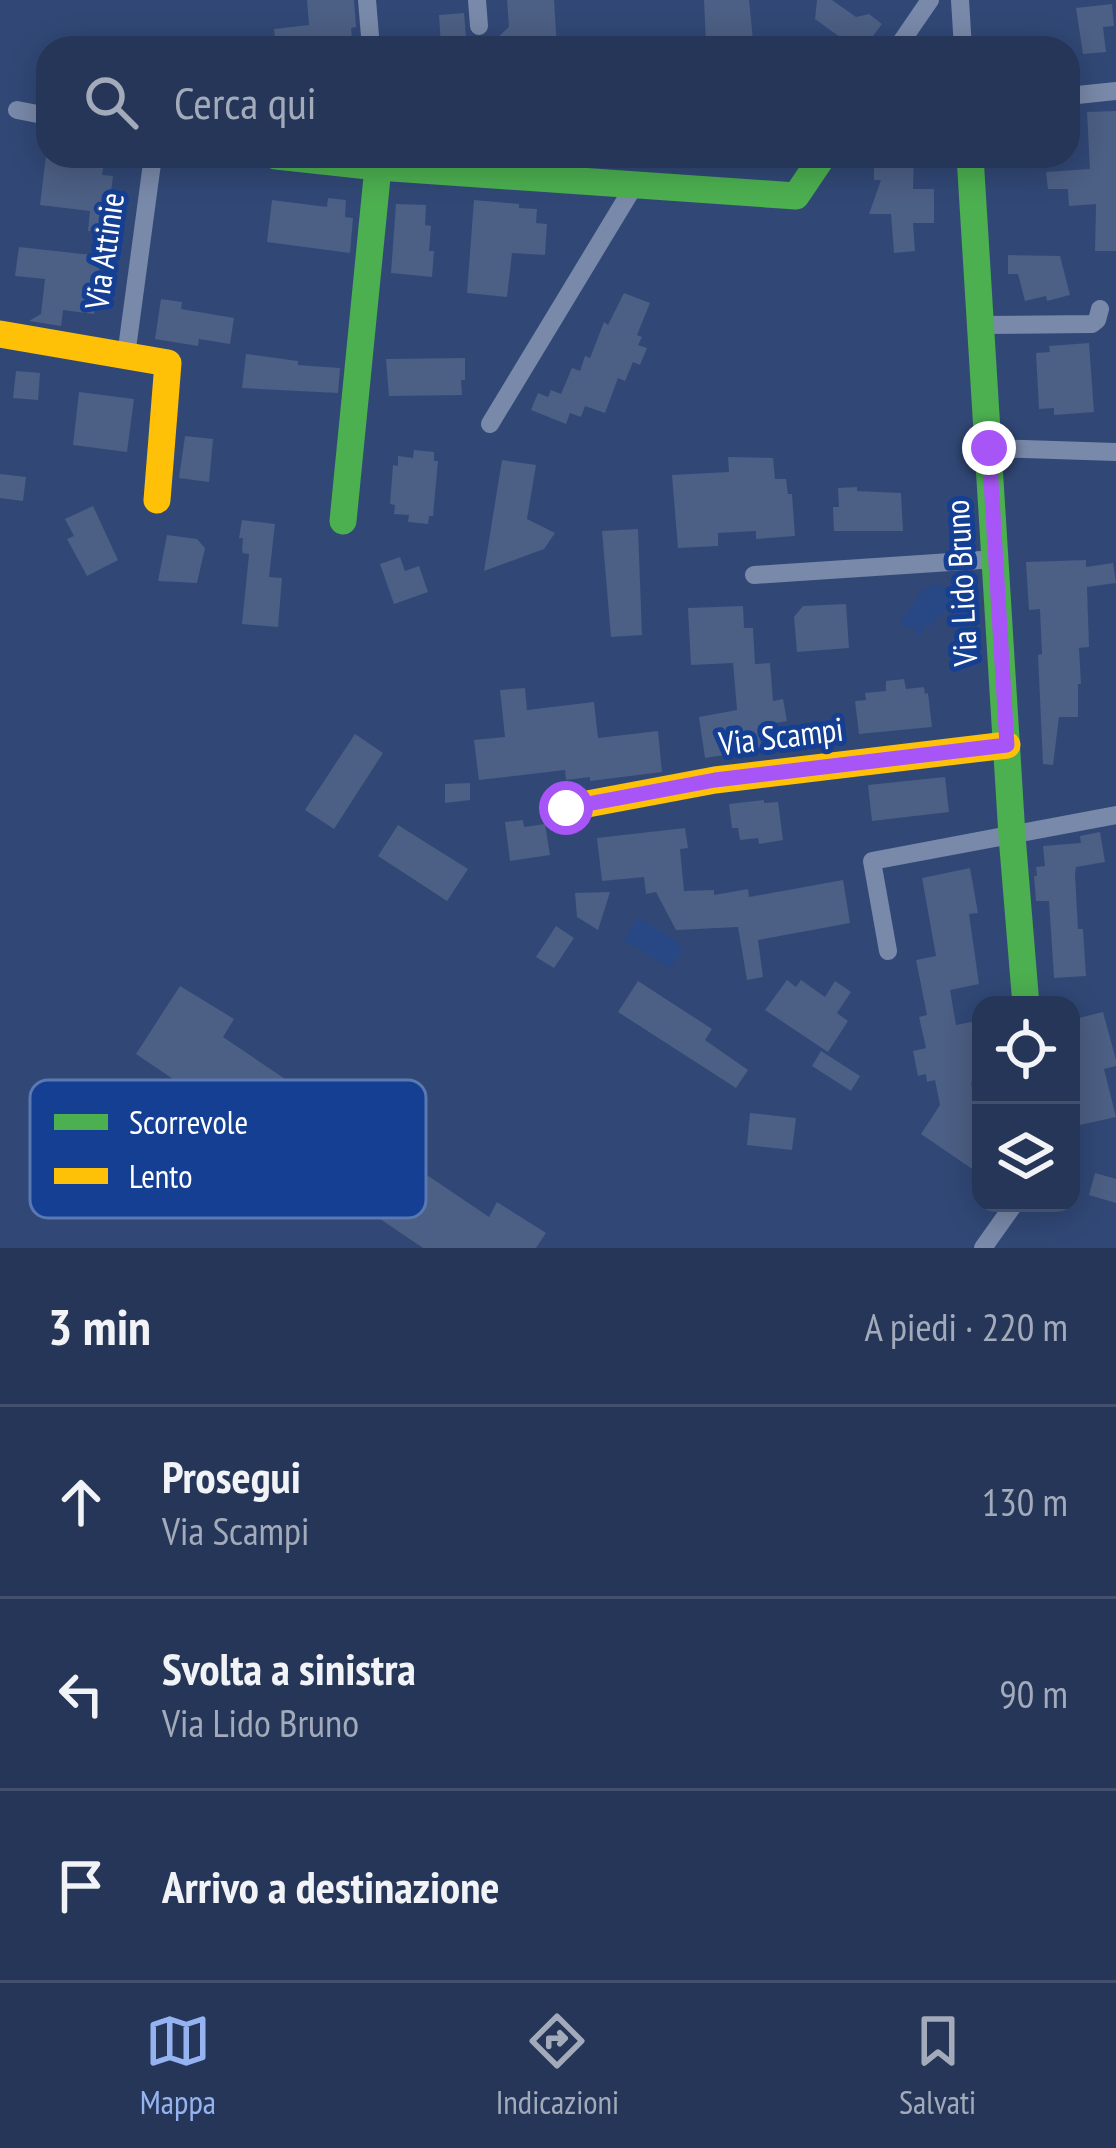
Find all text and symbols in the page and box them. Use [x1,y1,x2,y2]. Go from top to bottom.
search box [36,36,1080,168]
icon: search [78,69,144,135]
text: Cerca qui [174,73,317,131]
street label: Via Attinie [74,190,133,313]
route end [962,421,1016,475]
street label: Via Lido Bruno [935,499,986,668]
street label: Via Scampi [715,707,845,765]
route start [539,781,593,835]
map controls [972,996,1080,1212]
button: locate [972,996,1080,1104]
legend [30,1080,426,1218]
text: Scorrevole [129,1100,248,1143]
button: layers [972,1104,1080,1212]
text: Lento [129,1154,192,1197]
text: 3 min [48,1293,151,1359]
text: A piedi · 220 m [865,1301,1068,1352]
text: Prosegui [162,1447,301,1505]
icon: ahead [48,1469,114,1535]
text: 130 m [982,1476,1068,1527]
text: Via Scampi [162,1505,309,1556]
text: Svolta a sinistra [162,1639,416,1697]
icon: left [48,1661,114,1727]
text: 90 m [999,1668,1068,1719]
text: Via Lido Bruno [162,1697,359,1748]
icon: arrive [48,1853,114,1919]
text: Arrivo a destinazione [162,1857,500,1915]
tab: Mappa [140,2008,216,2123]
tab: Indicazioni [496,2008,619,2123]
tab: Salvati [899,2008,976,2123]

